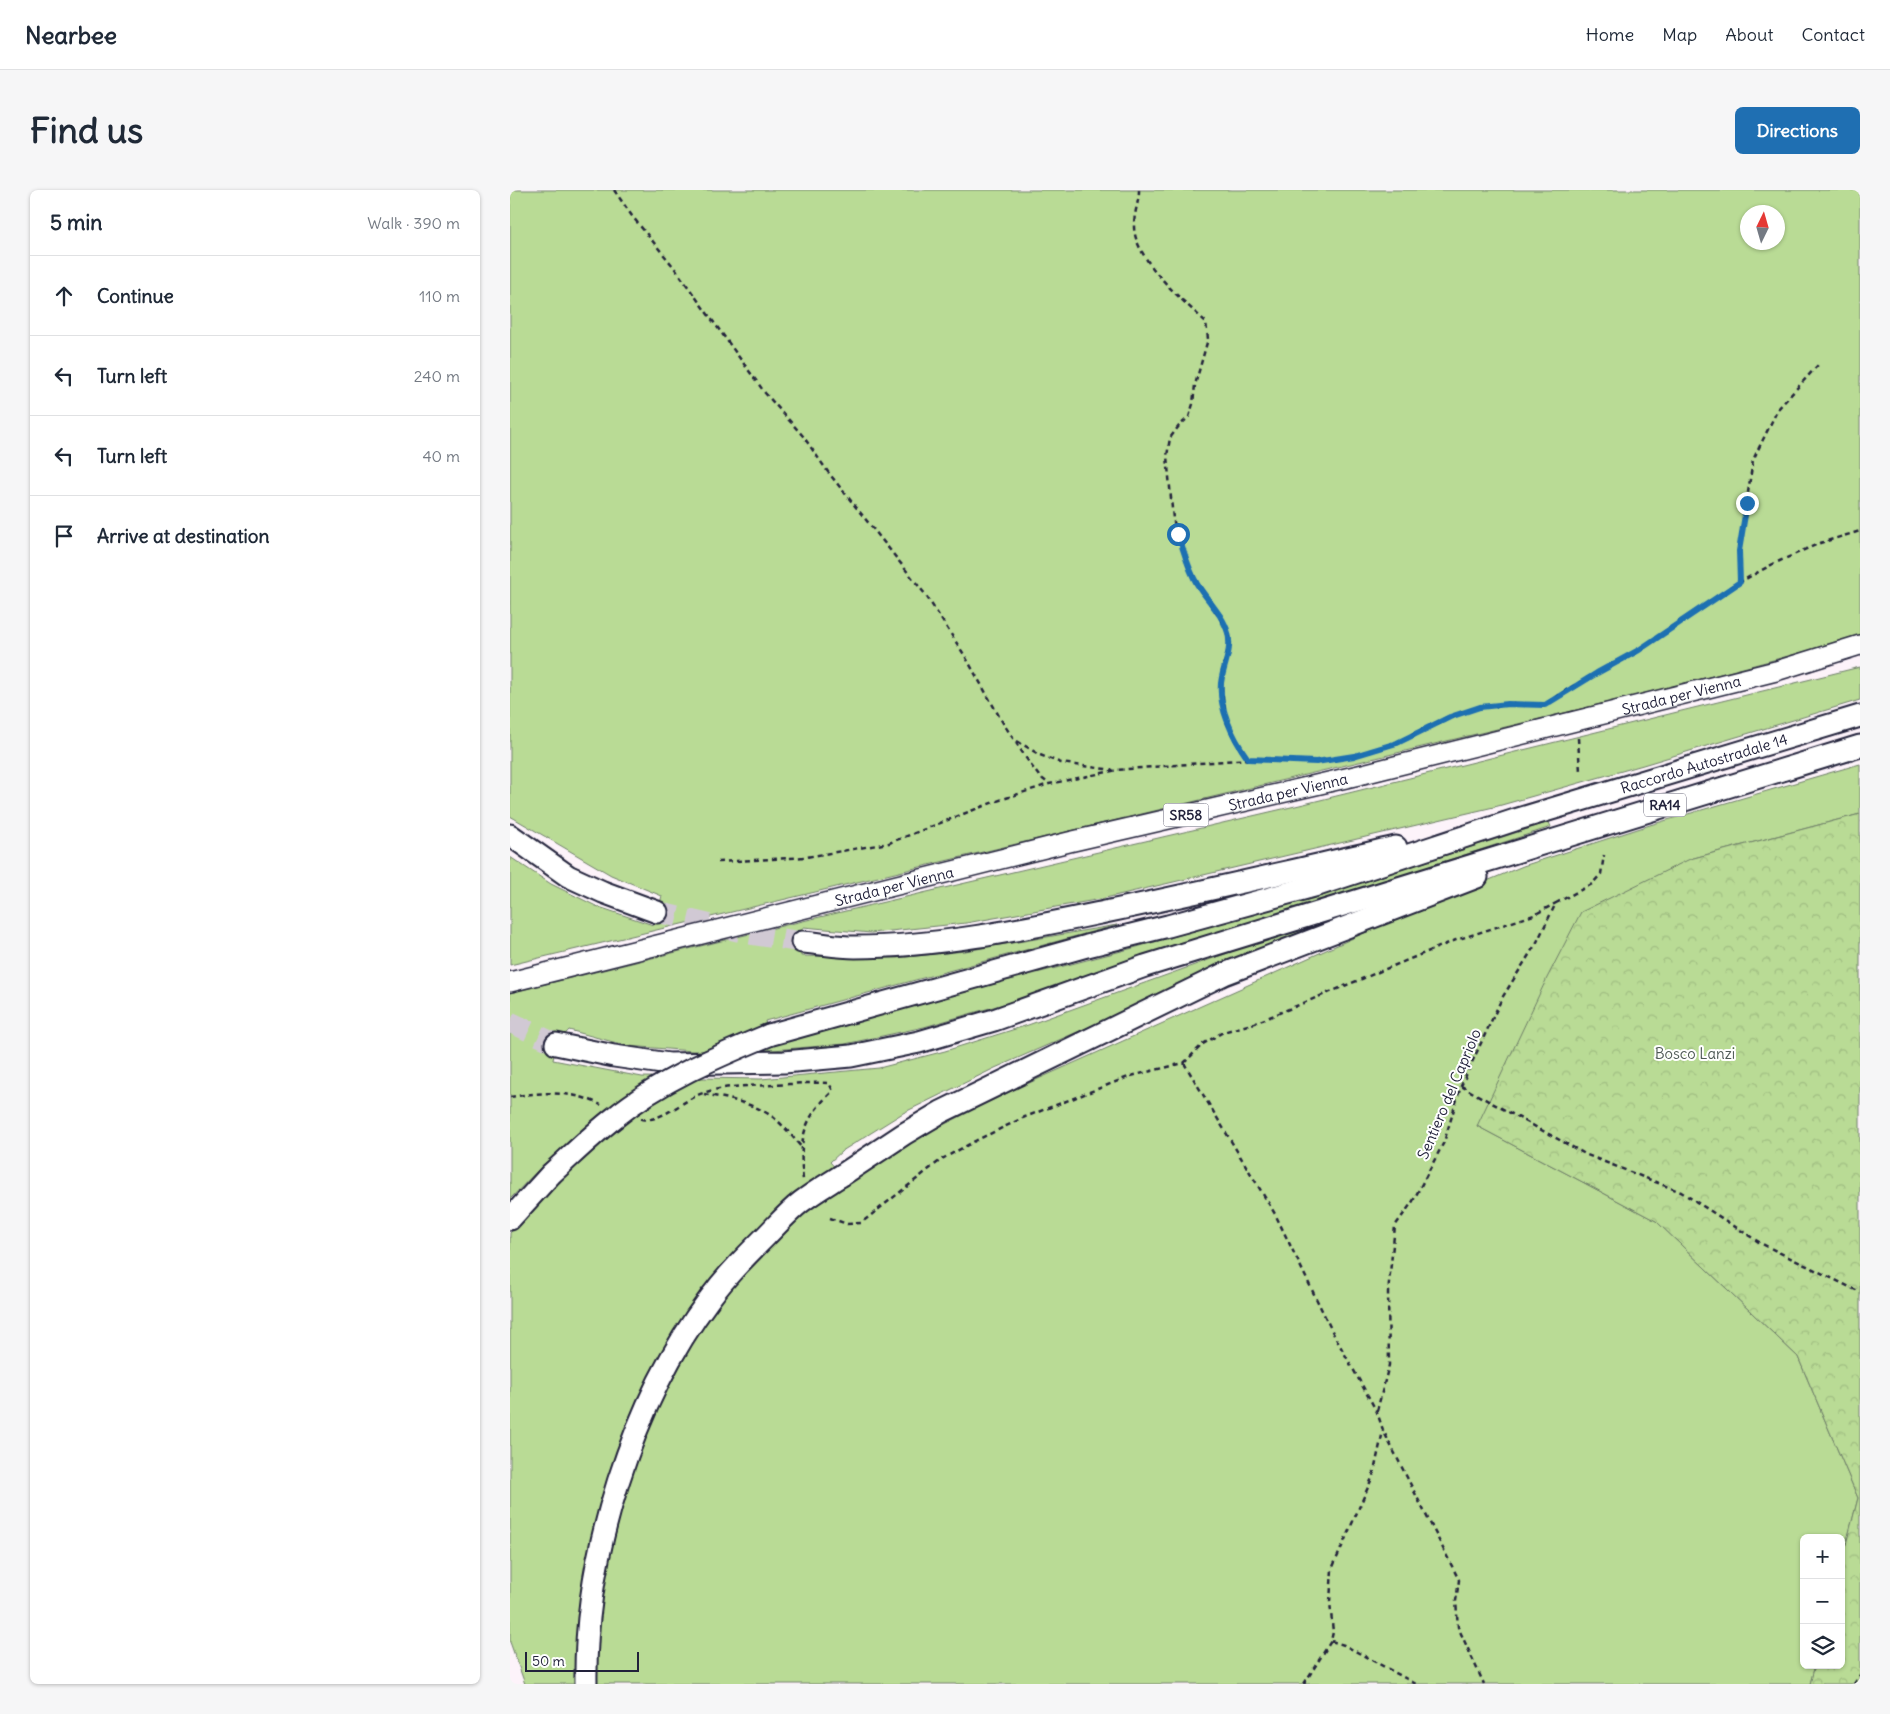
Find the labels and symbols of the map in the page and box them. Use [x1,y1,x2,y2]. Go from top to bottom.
north arrow [1740,205,1785,250]
route end [1736,492,1759,515]
route start [1167,523,1190,546]
street label: Strada per Vienna [1620,671,1743,719]
street label: Raccordo Autostradale 14 [1618,729,1790,797]
street label: Strada per Vienna [1226,768,1350,814]
road number: RA14 [1644,794,1686,816]
road number: SR58 [1164,804,1208,826]
street label: Strada per Vienna [833,862,956,910]
street label: Sentiero del Capriolo [1413,1026,1485,1162]
park label: Bosco Lanzi [1655,1044,1735,1063]
scale bar [525,1649,639,1672]

